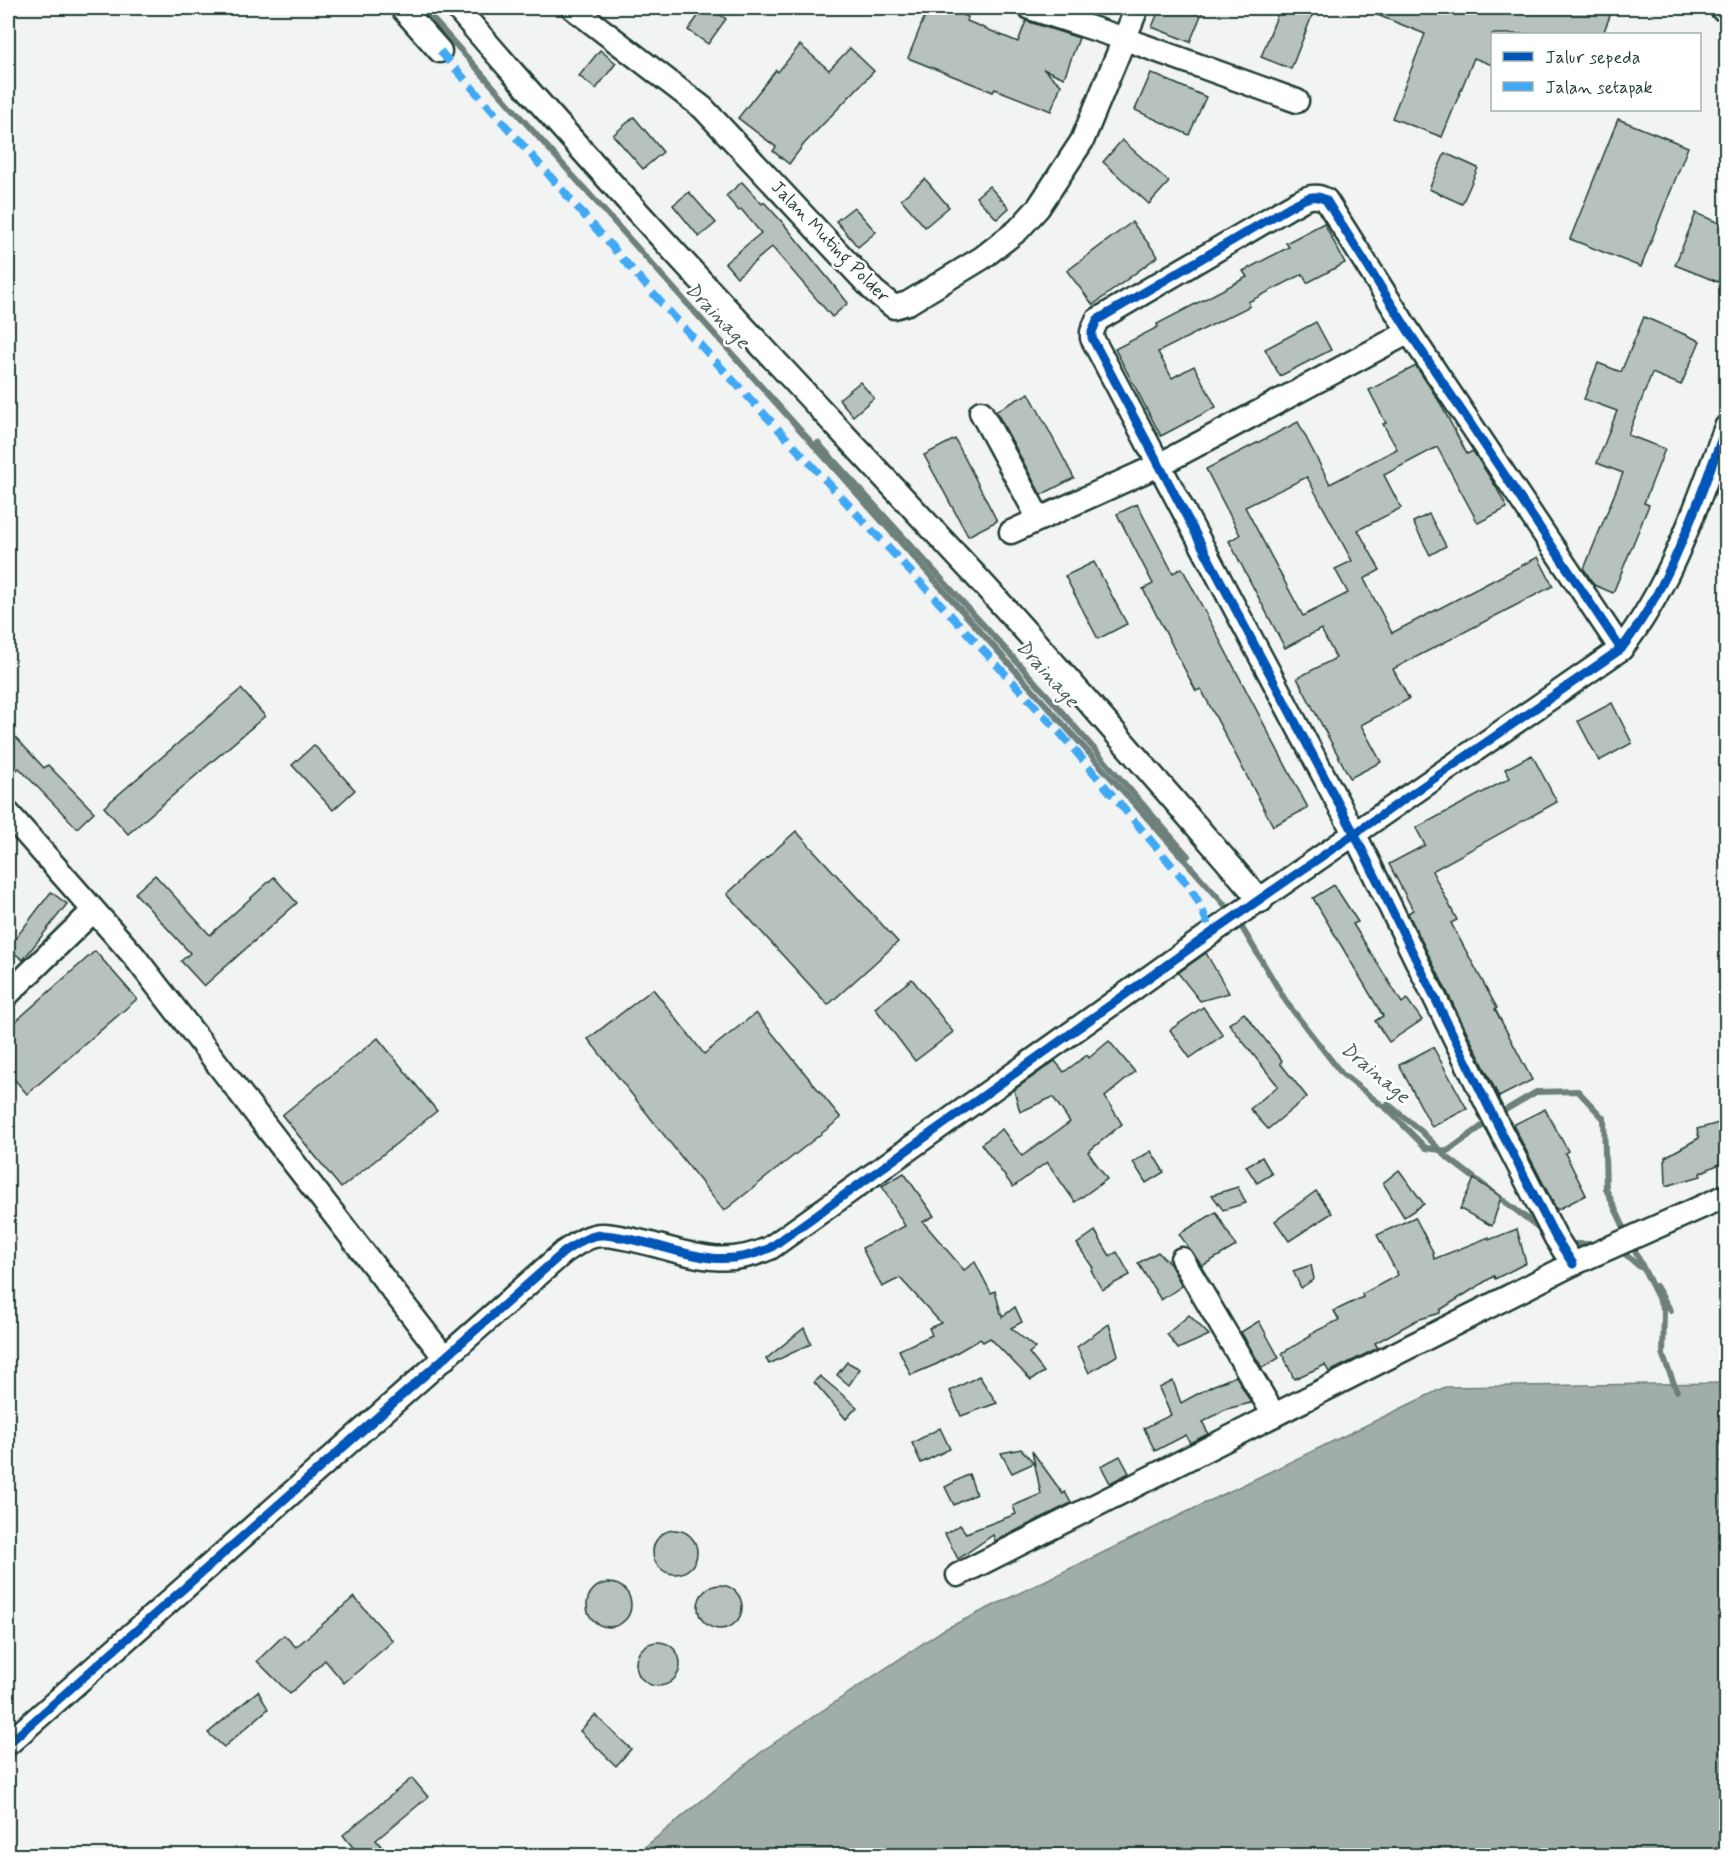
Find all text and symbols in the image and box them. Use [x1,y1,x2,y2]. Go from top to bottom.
legend [1491,33,1701,111]
text: Jalur sepeda [1545,46,1641,70]
text: Jalan setapak [1545,76,1653,100]
street label: Jalan Muting Polder [764,176,895,310]
water label: Drainage [679,277,756,356]
water label: Drainage [1009,634,1085,715]
water label: Drainage [1335,1036,1416,1111]

